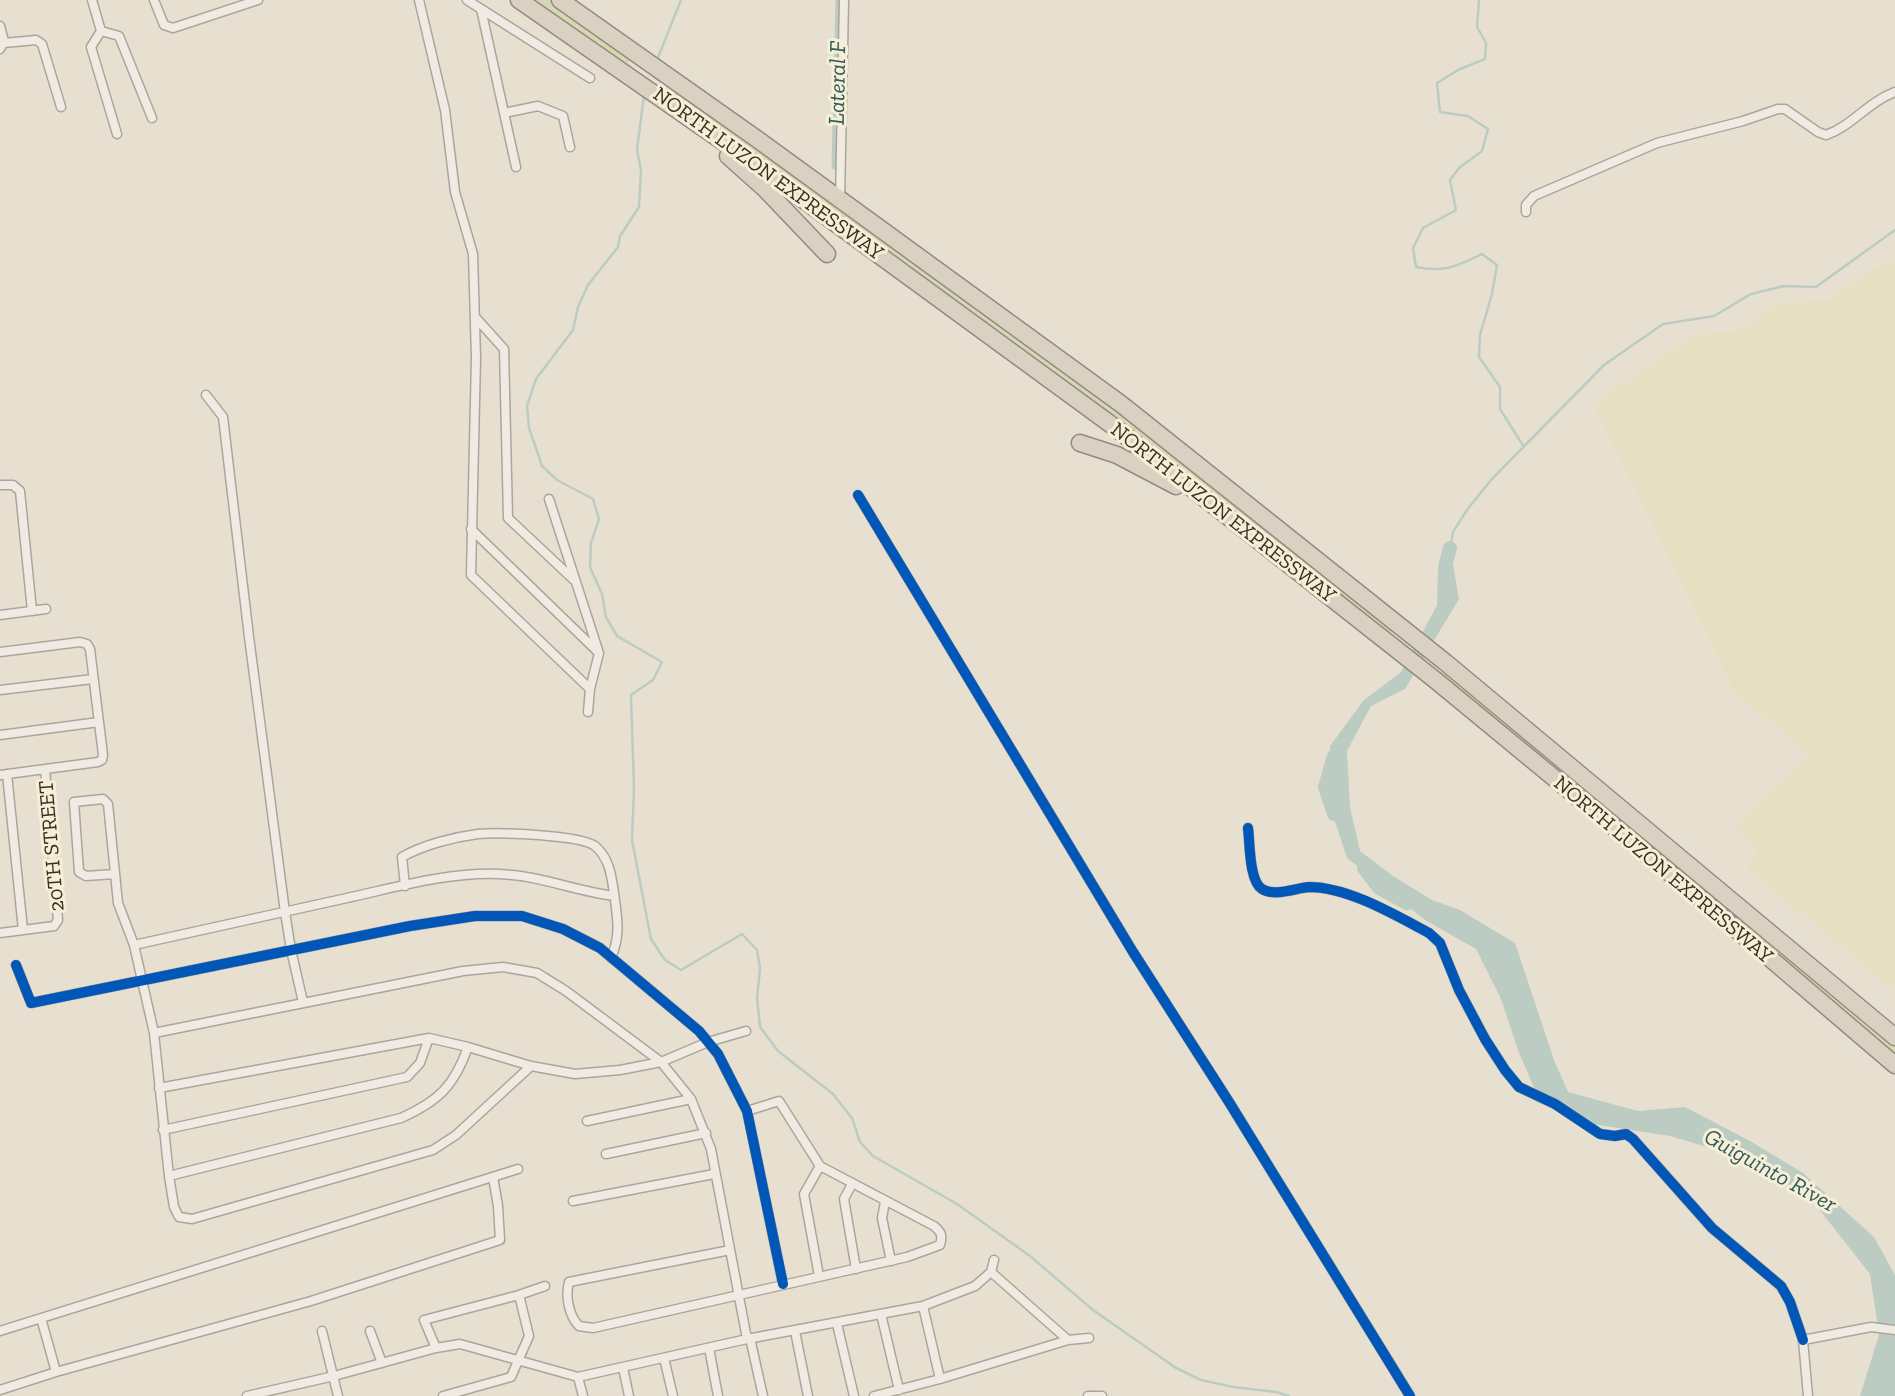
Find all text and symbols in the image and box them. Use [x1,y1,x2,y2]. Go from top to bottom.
water label: Lateral F [823,41,853,125]
street label: NORTH LUZON EXPRESSWAY [648,82,888,266]
street label: NORTH LUZON EXPRESSWAY [1105,417,1341,609]
street label: NORTH LUZON EXPRESSWAY [1548,771,1778,969]
street label: 20TH STREET [34,780,70,912]
water label: Guiguinto River [1699,1123,1841,1219]

